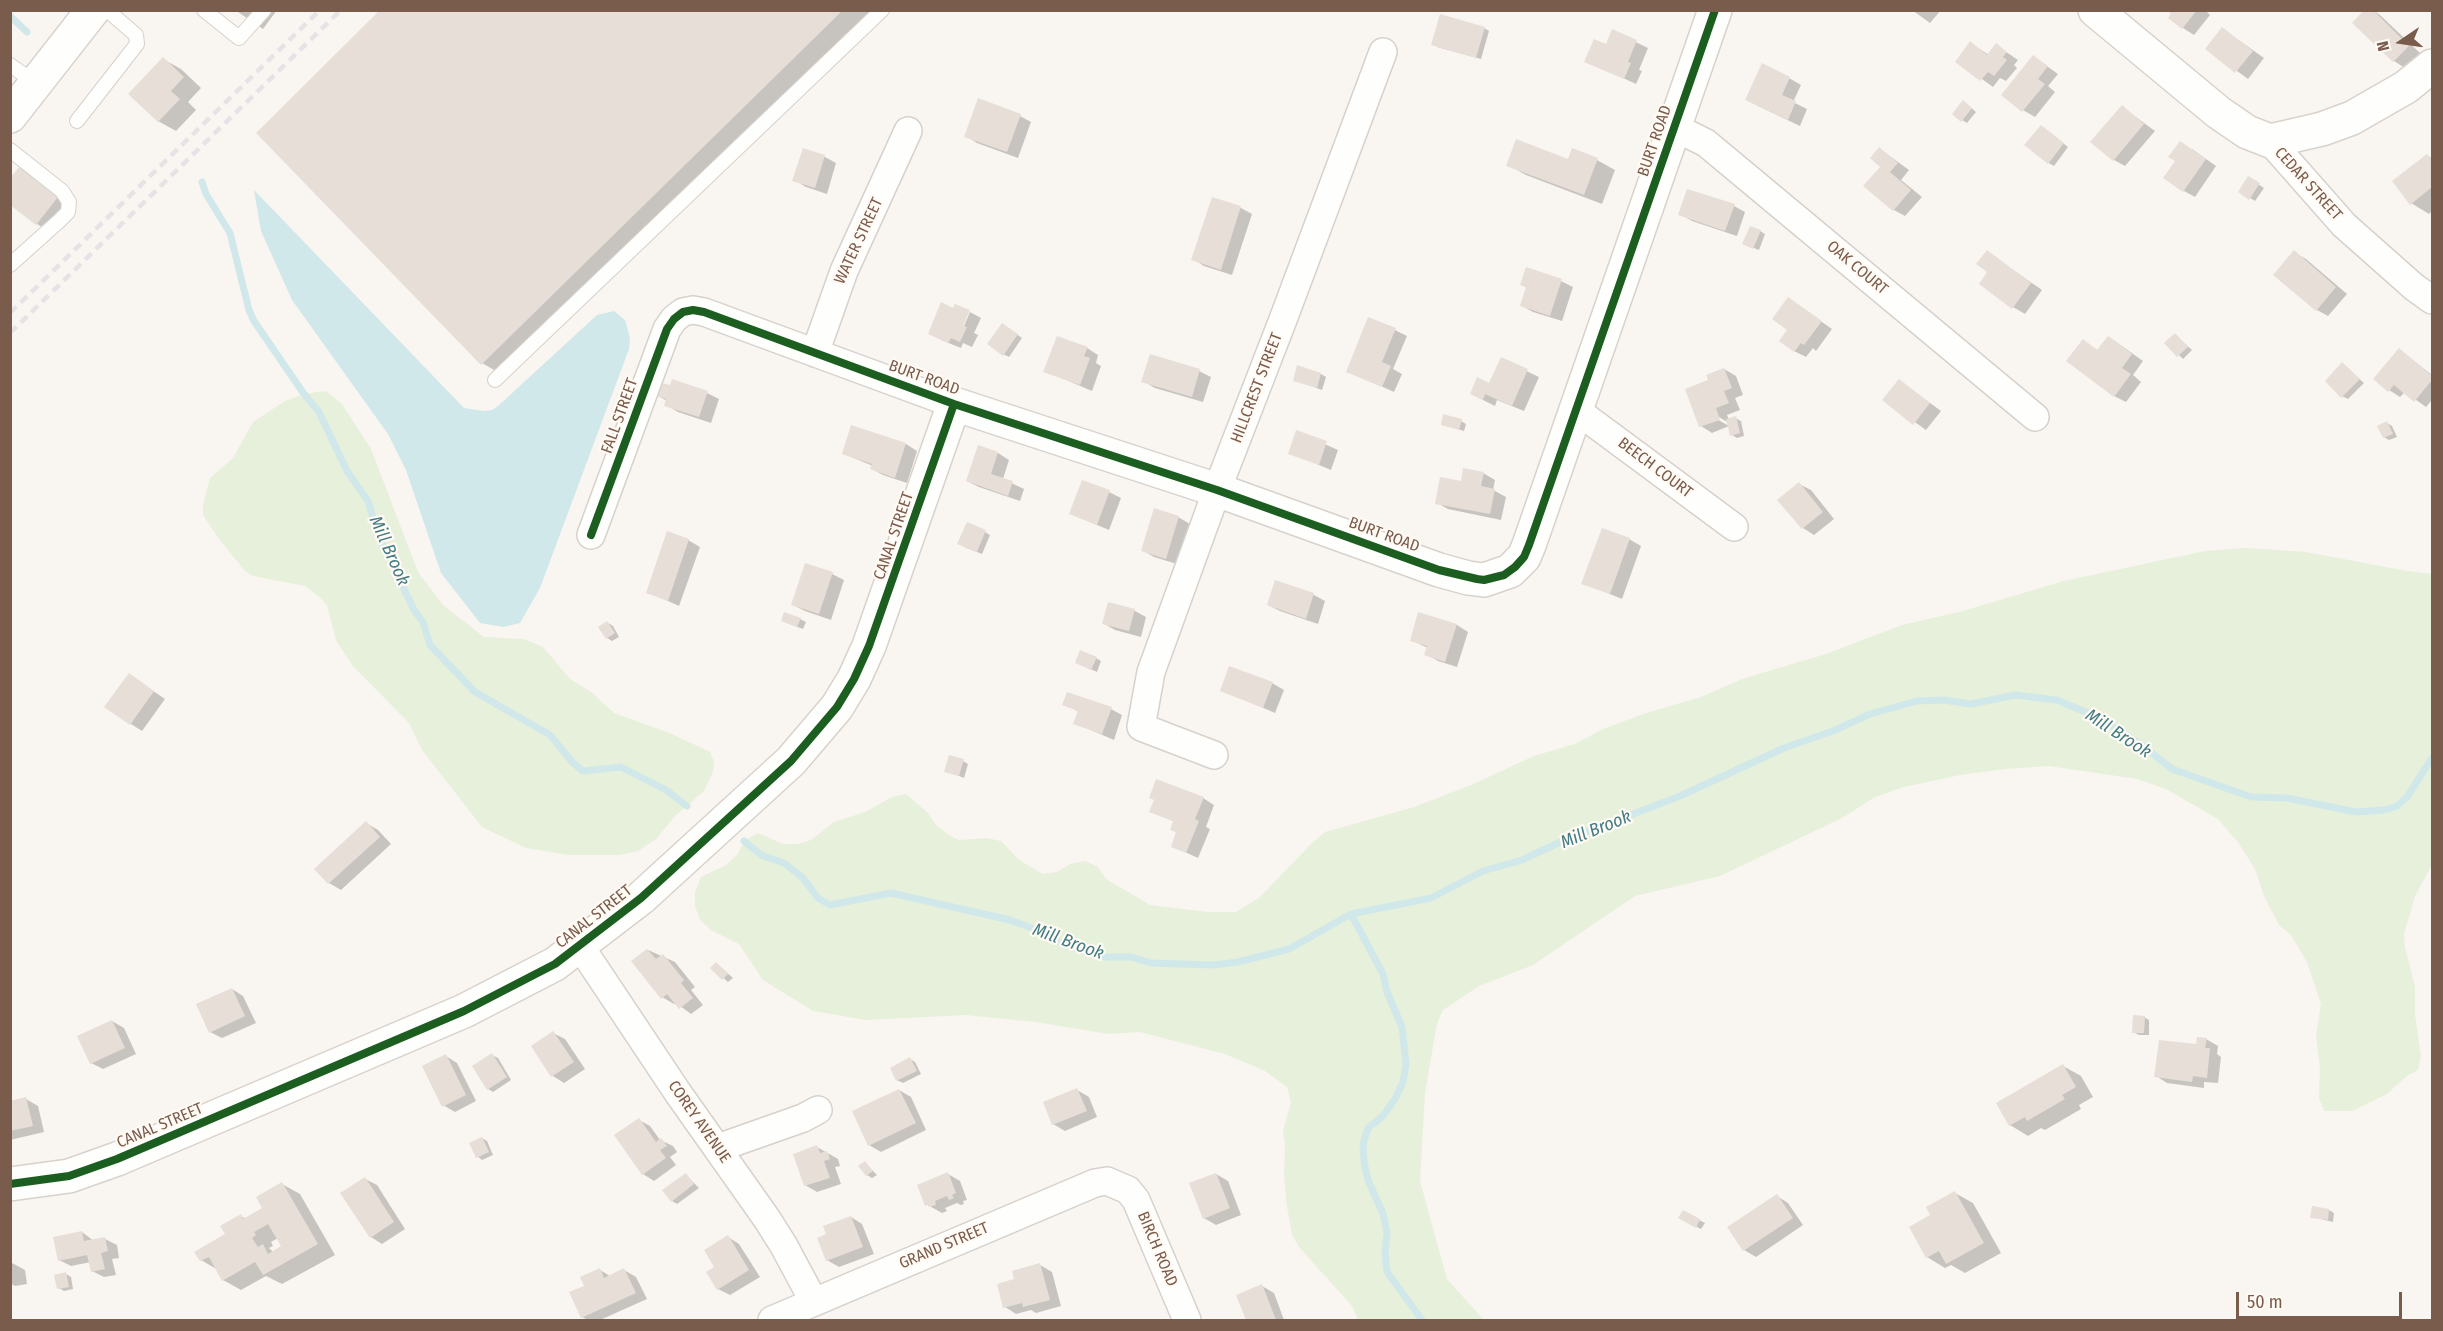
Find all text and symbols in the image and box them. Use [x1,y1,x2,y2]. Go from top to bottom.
north arrow [2371,12,2431,72]
text: N [2373,39,2393,53]
street label: BURT ROAD [1634,103,1676,179]
street label: CEDAR STREET [2270,143,2346,225]
street label: WATER STREET [831,195,887,287]
street label: OAK COURT [1823,237,1891,299]
street label: HILLCREST STREET [1227,330,1287,446]
street label: BURT ROAD [886,356,962,400]
street label: FALL STREET [598,376,642,456]
street label: BEECH COURT [1614,434,1696,502]
street label: CANAL STREET [870,490,918,582]
water label: Mill Brook [364,513,414,589]
street label: BURT ROAD [1346,513,1422,557]
water label: Mill Brook [2081,705,2155,763]
water label: Mill Brook [1558,806,1634,854]
street label: CANAL STREET [552,881,636,953]
water label: Mill Brook [1029,919,1107,965]
street label: COREY AVENUE [664,1077,734,1167]
street label: CANAL STREET [114,1099,206,1153]
street label: BIRCH ROAD [1133,1209,1181,1289]
street label: GRAND STREET [896,1219,992,1273]
scale bar [2239,1280,2406,1318]
text: 50 m [2247,1291,2283,1313]

